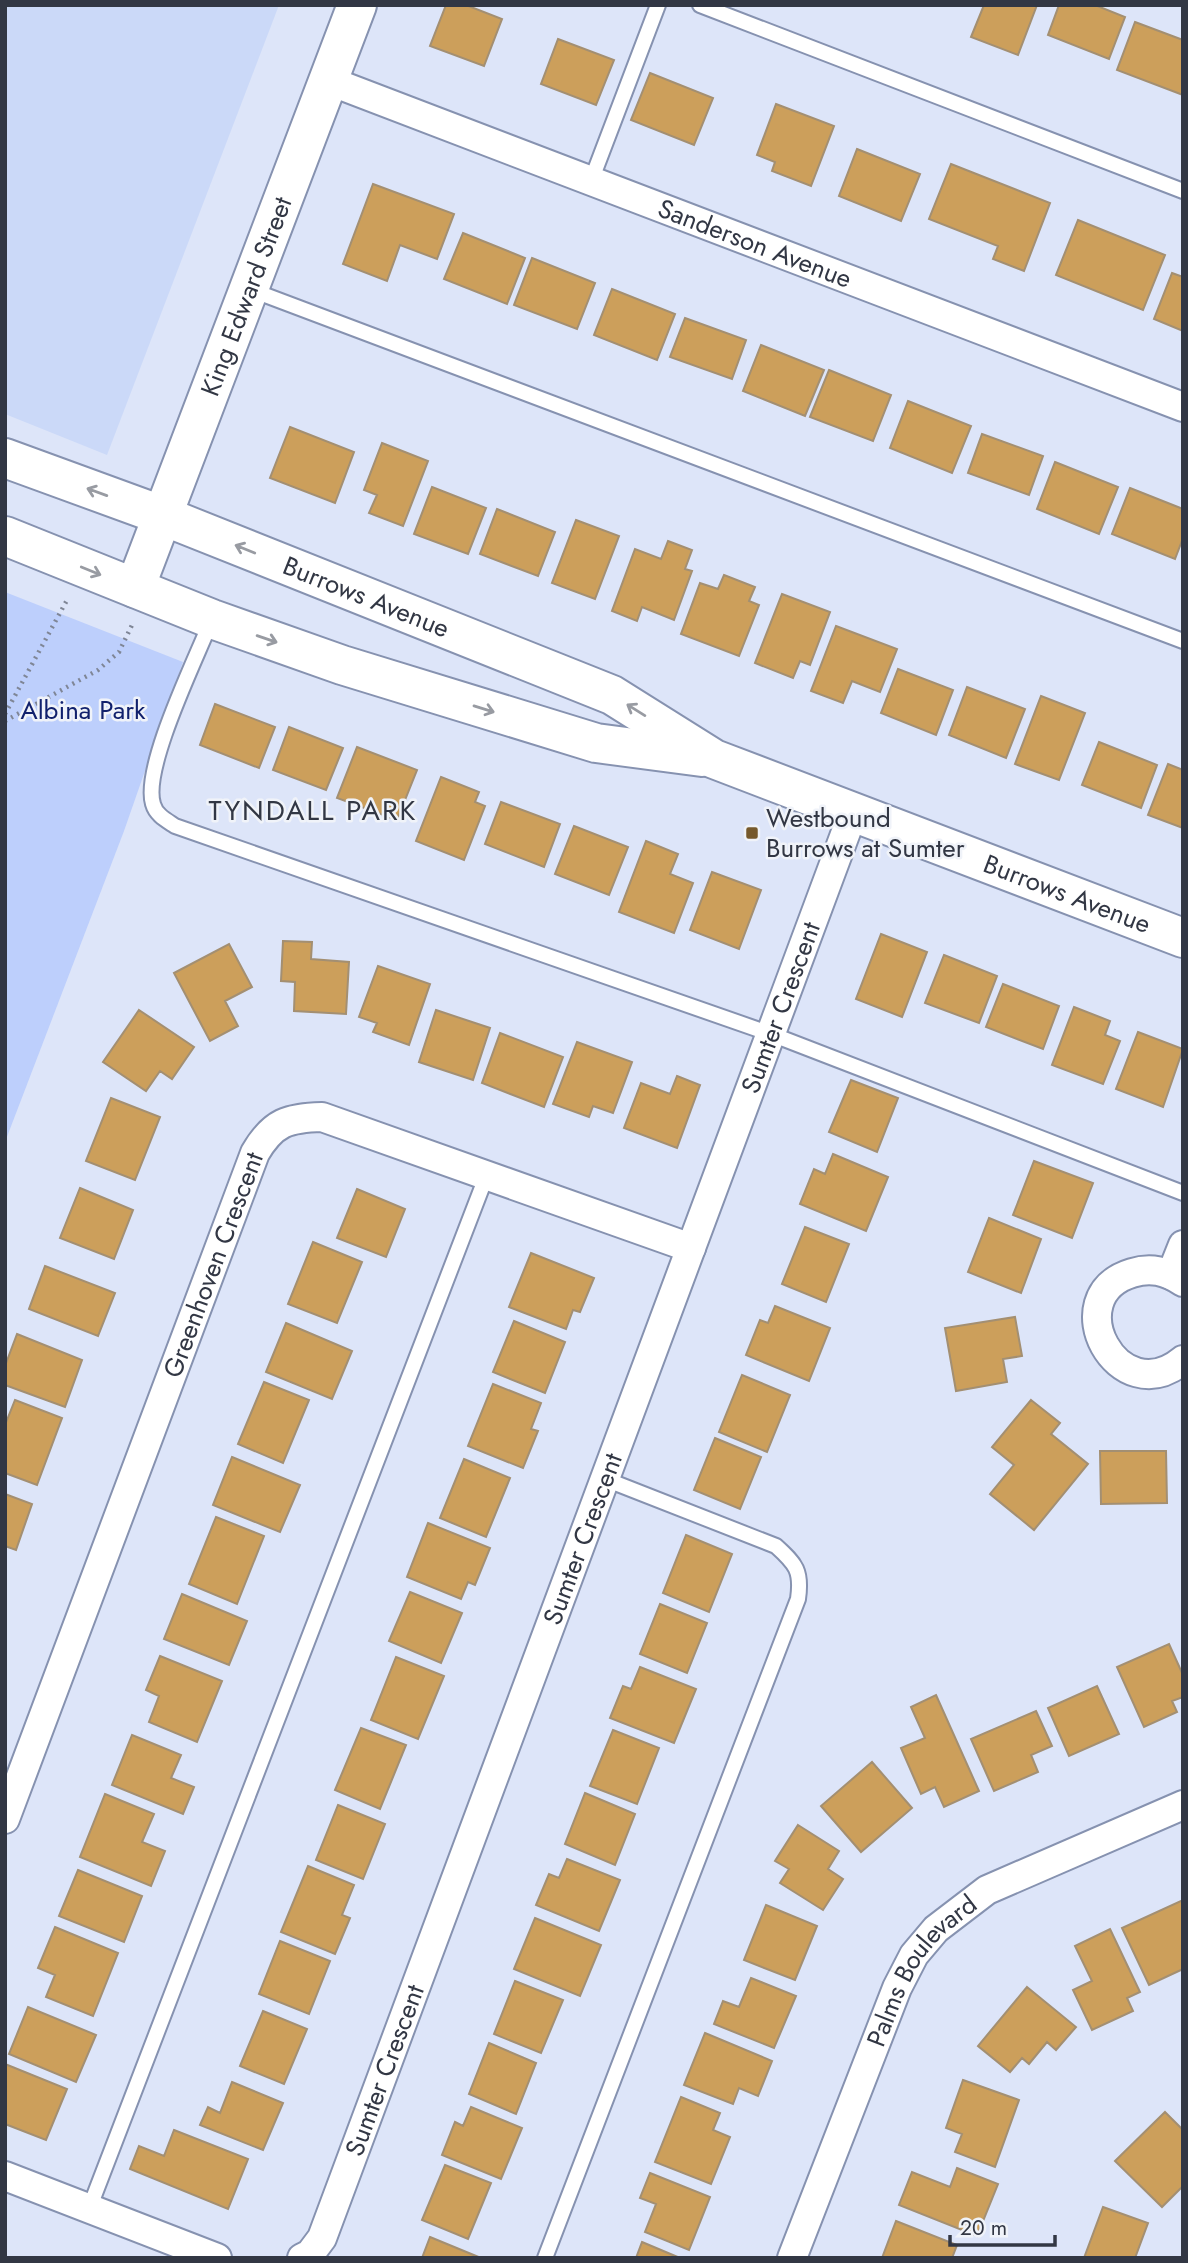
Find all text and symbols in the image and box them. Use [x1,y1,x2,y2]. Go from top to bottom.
street label: Sanderson Avenue [652,189,857,298]
street label: King Edward Street [191,190,302,402]
one-way arrow [87,485,109,497]
one-way arrow [234,541,256,554]
street label: Burrows Avenue [277,547,455,647]
one-way arrow [80,565,102,578]
one-way arrow [256,633,278,646]
park label: Albina Park [20,691,146,729]
one-way arrow [472,703,494,716]
one-way arrow [626,703,646,717]
district label: TYNDALL PARK [209,790,417,831]
place label: Westbound Burrows at Sumter [766,799,965,867]
marker: Westbound Burrows at Sumter [744,825,760,841]
street label: Burrows Avenue [978,845,1156,943]
street label: Sumter Crescent [731,916,830,1099]
street label: Greenhoven Crescent [153,1146,273,1383]
street label: Sumter Crescent [533,1447,632,1630]
street label: Palms Boulevard [857,1885,985,2052]
street label: Sumter Crescent [335,1978,434,2161]
scale bar [950,2204,1055,2248]
text: 20 m [960,2213,1007,2243]

